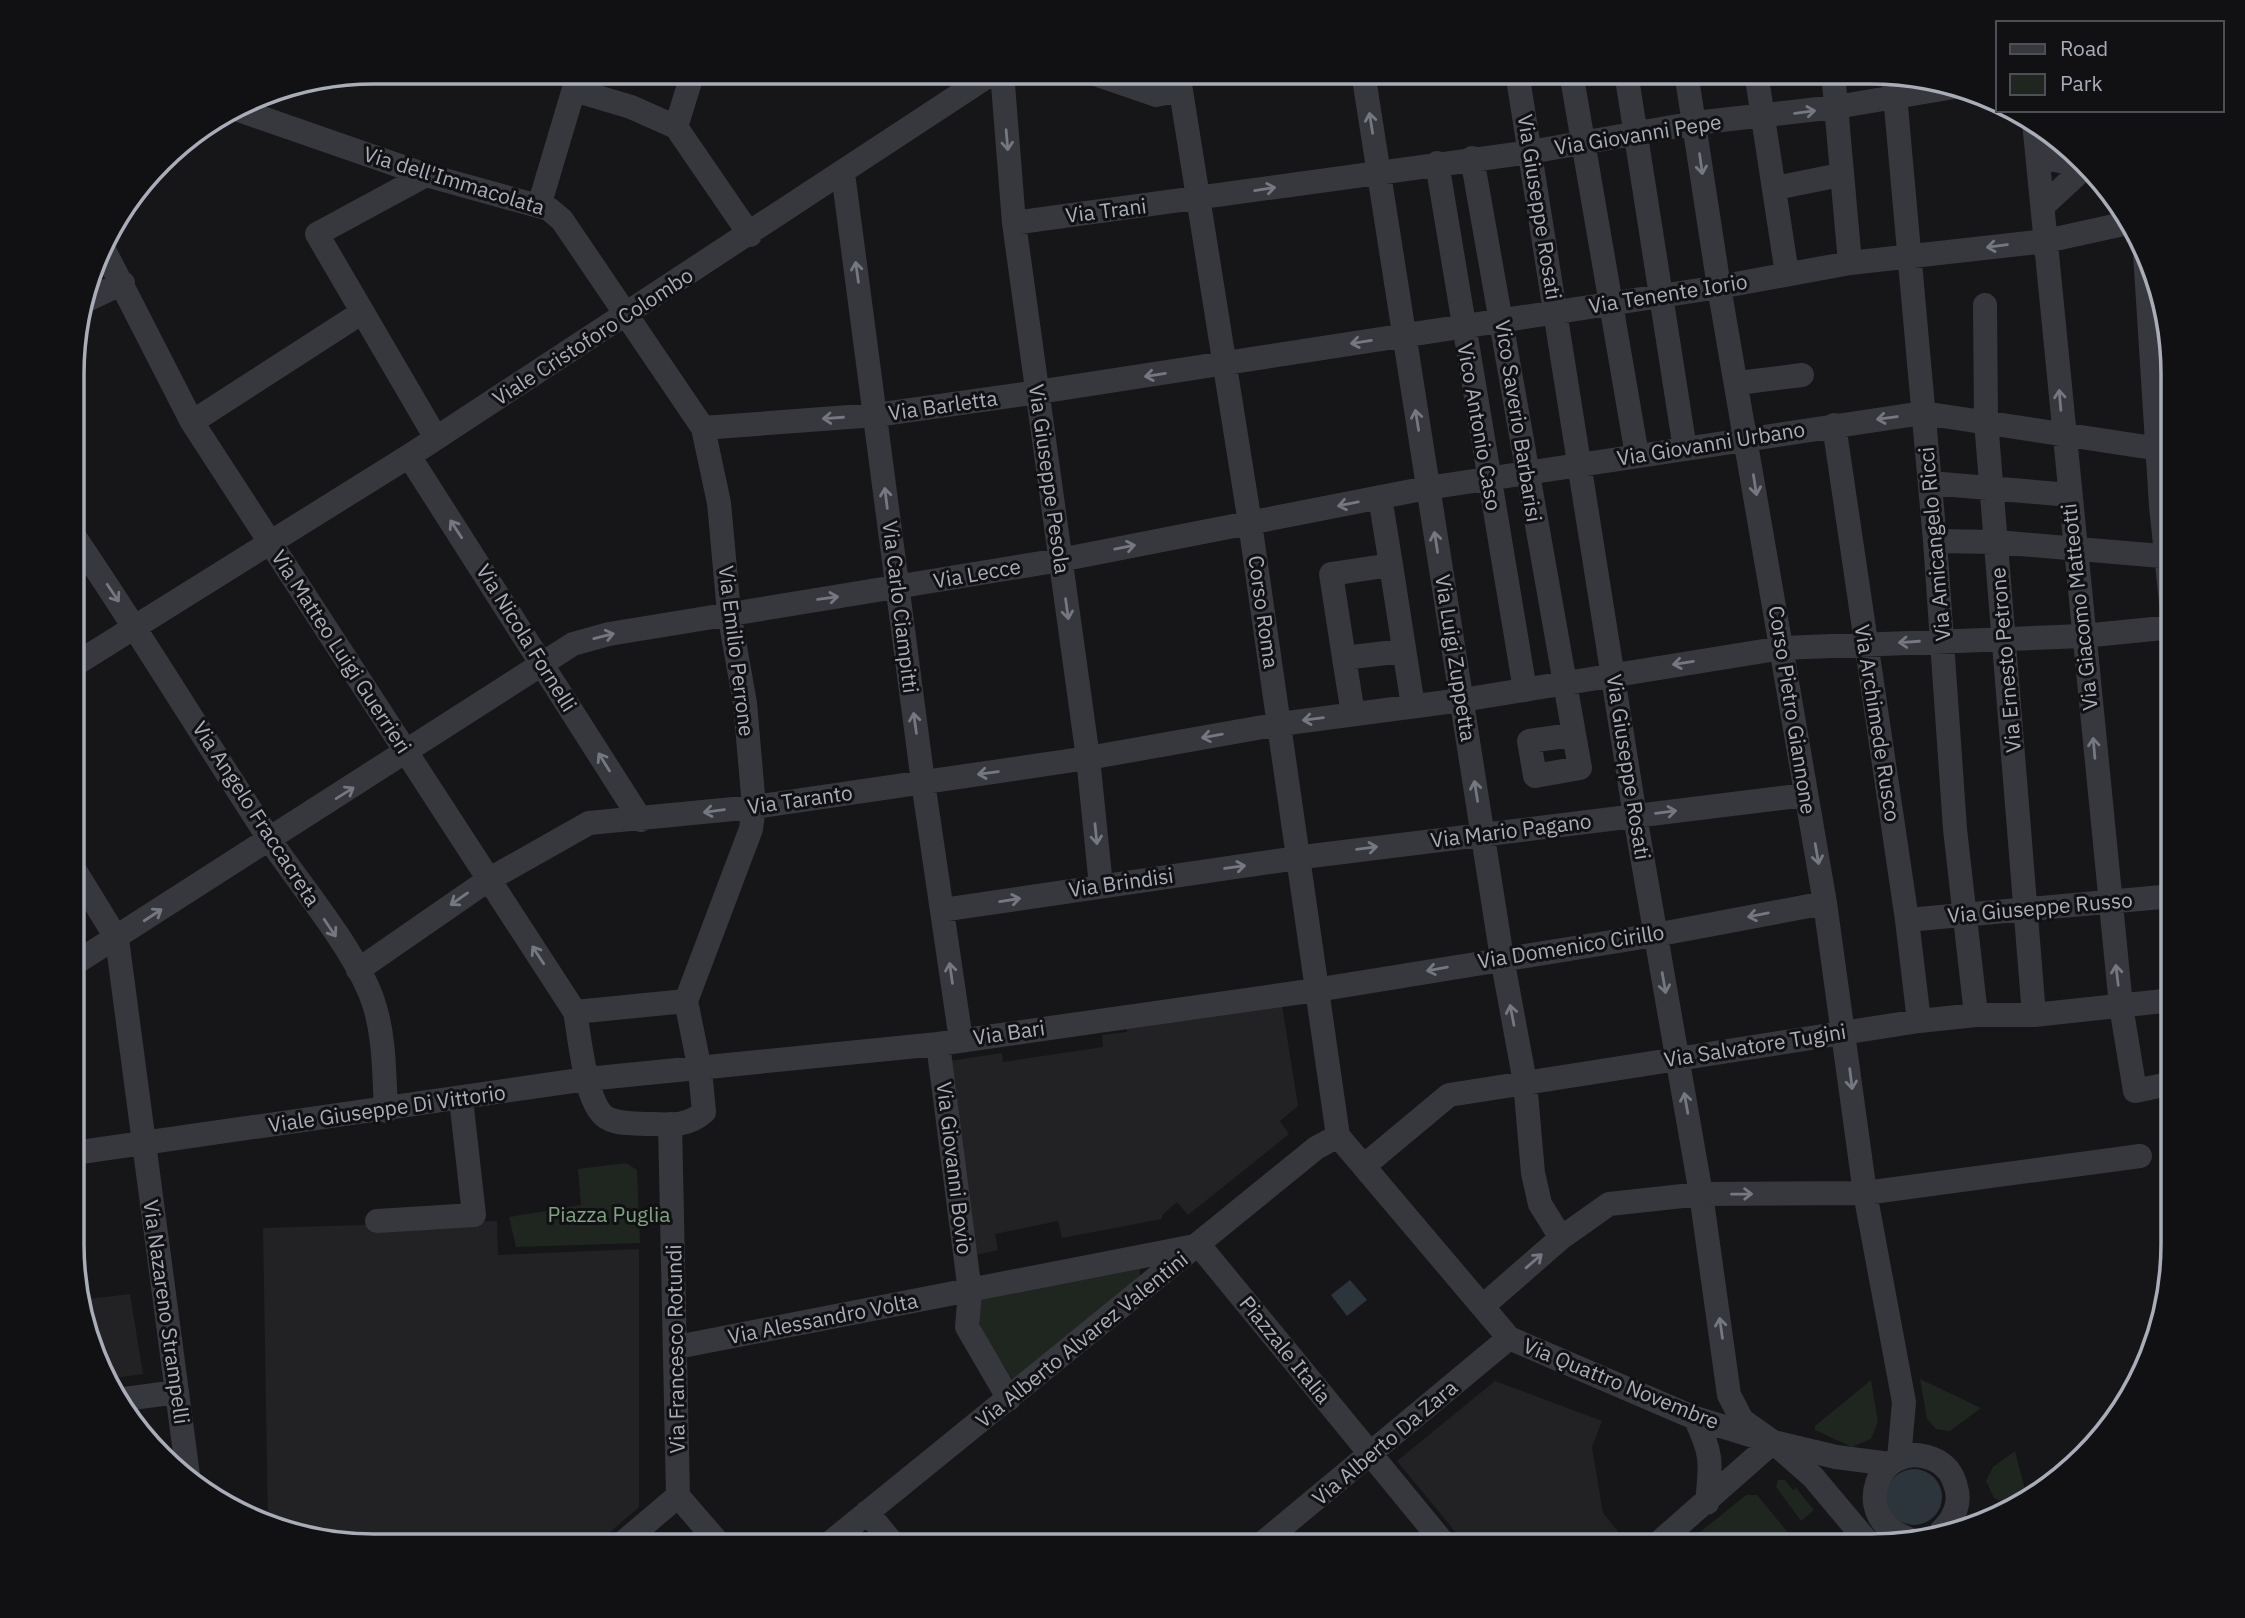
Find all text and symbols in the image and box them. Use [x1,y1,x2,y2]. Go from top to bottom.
legend [1996,21,2224,112]
text: Road [2060,34,2108,62]
text: Park [2060,69,2103,97]
one-way arrow [1793,105,1816,118]
street label: Via Giovanni Pepe [1552,107,1723,161]
one-way arrow [1364,112,1377,135]
street label: Via Giuseppe Rosati [1511,112,1568,302]
one-way arrow [1001,128,1014,151]
street label: Via dell'Immacolata [360,139,548,221]
one-way arrow [1694,152,1707,175]
one-way arrow [1253,182,1276,195]
street label: Via Trani [1064,191,1148,229]
one-way arrow [1987,240,2009,253]
street label: Viale Cristoforo Colombo [487,261,698,412]
one-way arrow [850,261,863,284]
street label: Via Tenente Iorio [1586,267,1749,319]
street label: Vico Saverio Barbarisi [1489,318,1549,524]
one-way arrow [1350,336,1373,349]
street label: Vico Antonio Caso [1451,341,1509,513]
one-way arrow [1144,369,1167,382]
street label: Via Giuseppe Pesola [1023,382,1077,576]
street label: Via Barletta [887,384,999,427]
one-way arrow [2053,389,2066,412]
one-way arrow [1410,409,1423,432]
one-way arrow [822,412,845,425]
one-way arrow [1876,412,1899,425]
street label: Via Giovanni Urbano [1615,414,1807,472]
street label: Via Amicangelo Ricci [1912,446,1956,642]
one-way arrow [1749,473,1762,496]
one-way arrow [879,487,892,509]
one-way arrow [1337,497,1360,511]
street label: Via Giacomo Matteotti [2054,502,2104,712]
one-way arrow [449,519,463,539]
street label: Via Carlo Ciampitti [877,519,925,695]
one-way arrow [1429,531,1442,554]
one-way arrow [1113,540,1136,554]
street label: Via Matteo Luigi Guerrieri [266,544,418,759]
street label: Via Lecce [931,552,1023,594]
street label: Corso Roma [1242,554,1286,670]
street label: Via Nicola Fornelli [470,558,584,717]
street label: Via Emilio Perrone [713,564,761,738]
street label: Via Ernesto Petrone [1983,566,2027,754]
street label: Via Luigi Zuppetta [1429,572,1483,743]
one-way arrow [106,583,120,602]
one-way arrow [817,591,839,604]
one-way arrow [1061,597,1074,620]
street label: Corso Pietro Giannone [1763,604,1823,816]
street label: Via Archimede Rusco [1849,622,1907,823]
one-way arrow [592,629,615,642]
one-way arrow [1898,636,1921,649]
one-way arrow [1672,657,1695,670]
street label: Via Giuseppe Rosati [1600,672,1657,862]
one-way arrow [908,712,921,735]
one-way arrow [1302,713,1324,726]
street label: Via Angelo Fraccacreta [187,716,327,911]
one-way arrow [1201,730,1224,743]
one-way arrow [2087,738,2100,760]
one-way arrow [597,753,612,772]
one-way arrow [977,766,1000,779]
street label: Via Taranto [746,778,854,820]
one-way arrow [1469,780,1482,803]
one-way arrow [334,785,354,799]
one-way arrow [703,805,726,818]
one-way arrow [1654,805,1677,818]
street label: Via Mario Pagano [1429,806,1593,854]
one-way arrow [1090,822,1103,845]
one-way arrow [1355,842,1378,855]
one-way arrow [1810,842,1824,865]
one-way arrow [1223,860,1246,873]
street label: Via Brindisi [1067,861,1175,903]
street label: Via Giuseppe Russo [1946,885,2134,929]
one-way arrow [450,892,469,906]
one-way arrow [998,893,1021,906]
one-way arrow [143,908,162,923]
one-way arrow [1747,909,1770,923]
one-way arrow [323,917,337,937]
street label: Via Domenico Cirillo [1476,917,1666,975]
one-way arrow [530,946,544,966]
one-way arrow [945,962,958,984]
one-way arrow [1426,963,1449,976]
one-way arrow [2111,964,2124,987]
one-way arrow [1658,971,1671,994]
one-way arrow [1505,1004,1519,1027]
street label: Via Bari [971,1013,1047,1051]
street label: Via Salvatore Tugini [1662,1017,1848,1073]
one-way arrow [1844,1067,1857,1090]
street label: Viale Giuseppe Di Vittorio [267,1078,507,1139]
street label: Via Giovanni Bovio [931,1080,979,1256]
one-way arrow [1678,1092,1692,1115]
one-way arrow [1730,1187,1753,1201]
street label: Via Nazareno Strampelli [137,1198,197,1426]
park label: Piazza Puglia [548,1200,670,1228]
street label: Via Francesco Rotundi [659,1244,691,1454]
street label: Via Alberto Alvarez Valentini [969,1245,1193,1434]
one-way arrow [1525,1253,1543,1269]
street label: Via Alessandro Volta [725,1286,920,1350]
street label: Piazzale Italia [1234,1290,1338,1409]
one-way arrow [1714,1317,1727,1340]
street label: Via Quattro Novembre [1519,1331,1723,1435]
street label: Via Alberto Da Zara [1306,1373,1463,1511]

